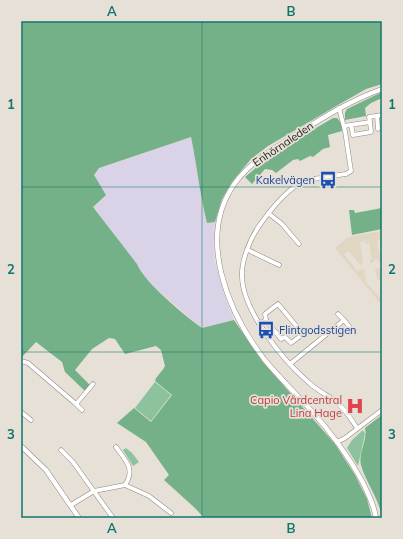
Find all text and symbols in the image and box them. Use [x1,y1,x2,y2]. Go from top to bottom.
text: A [107,3,117,19]
text: B [287,3,296,19]
text: 1 [7,96,15,112]
text: 1 [388,96,396,112]
street label: Enhörnaleden [250,119,316,169]
bus stop icon: Kakelvägen [318,170,338,190]
place label: Kakelvägen [256,173,315,187]
text: 2 [7,261,15,277]
text: 2 [388,261,396,277]
bus stop icon: Flintgodsstigen [256,320,276,340]
place label: Flintgodsstigen [279,323,357,337]
place label: Capio Vårdcentral Lina Hage [250,393,342,420]
hospital icon: Capio Vårdcentral Lina Hage [345,396,365,416]
text: 3 [7,426,15,442]
text: 3 [388,426,396,442]
text: A [107,520,117,536]
text: B [287,520,296,536]

